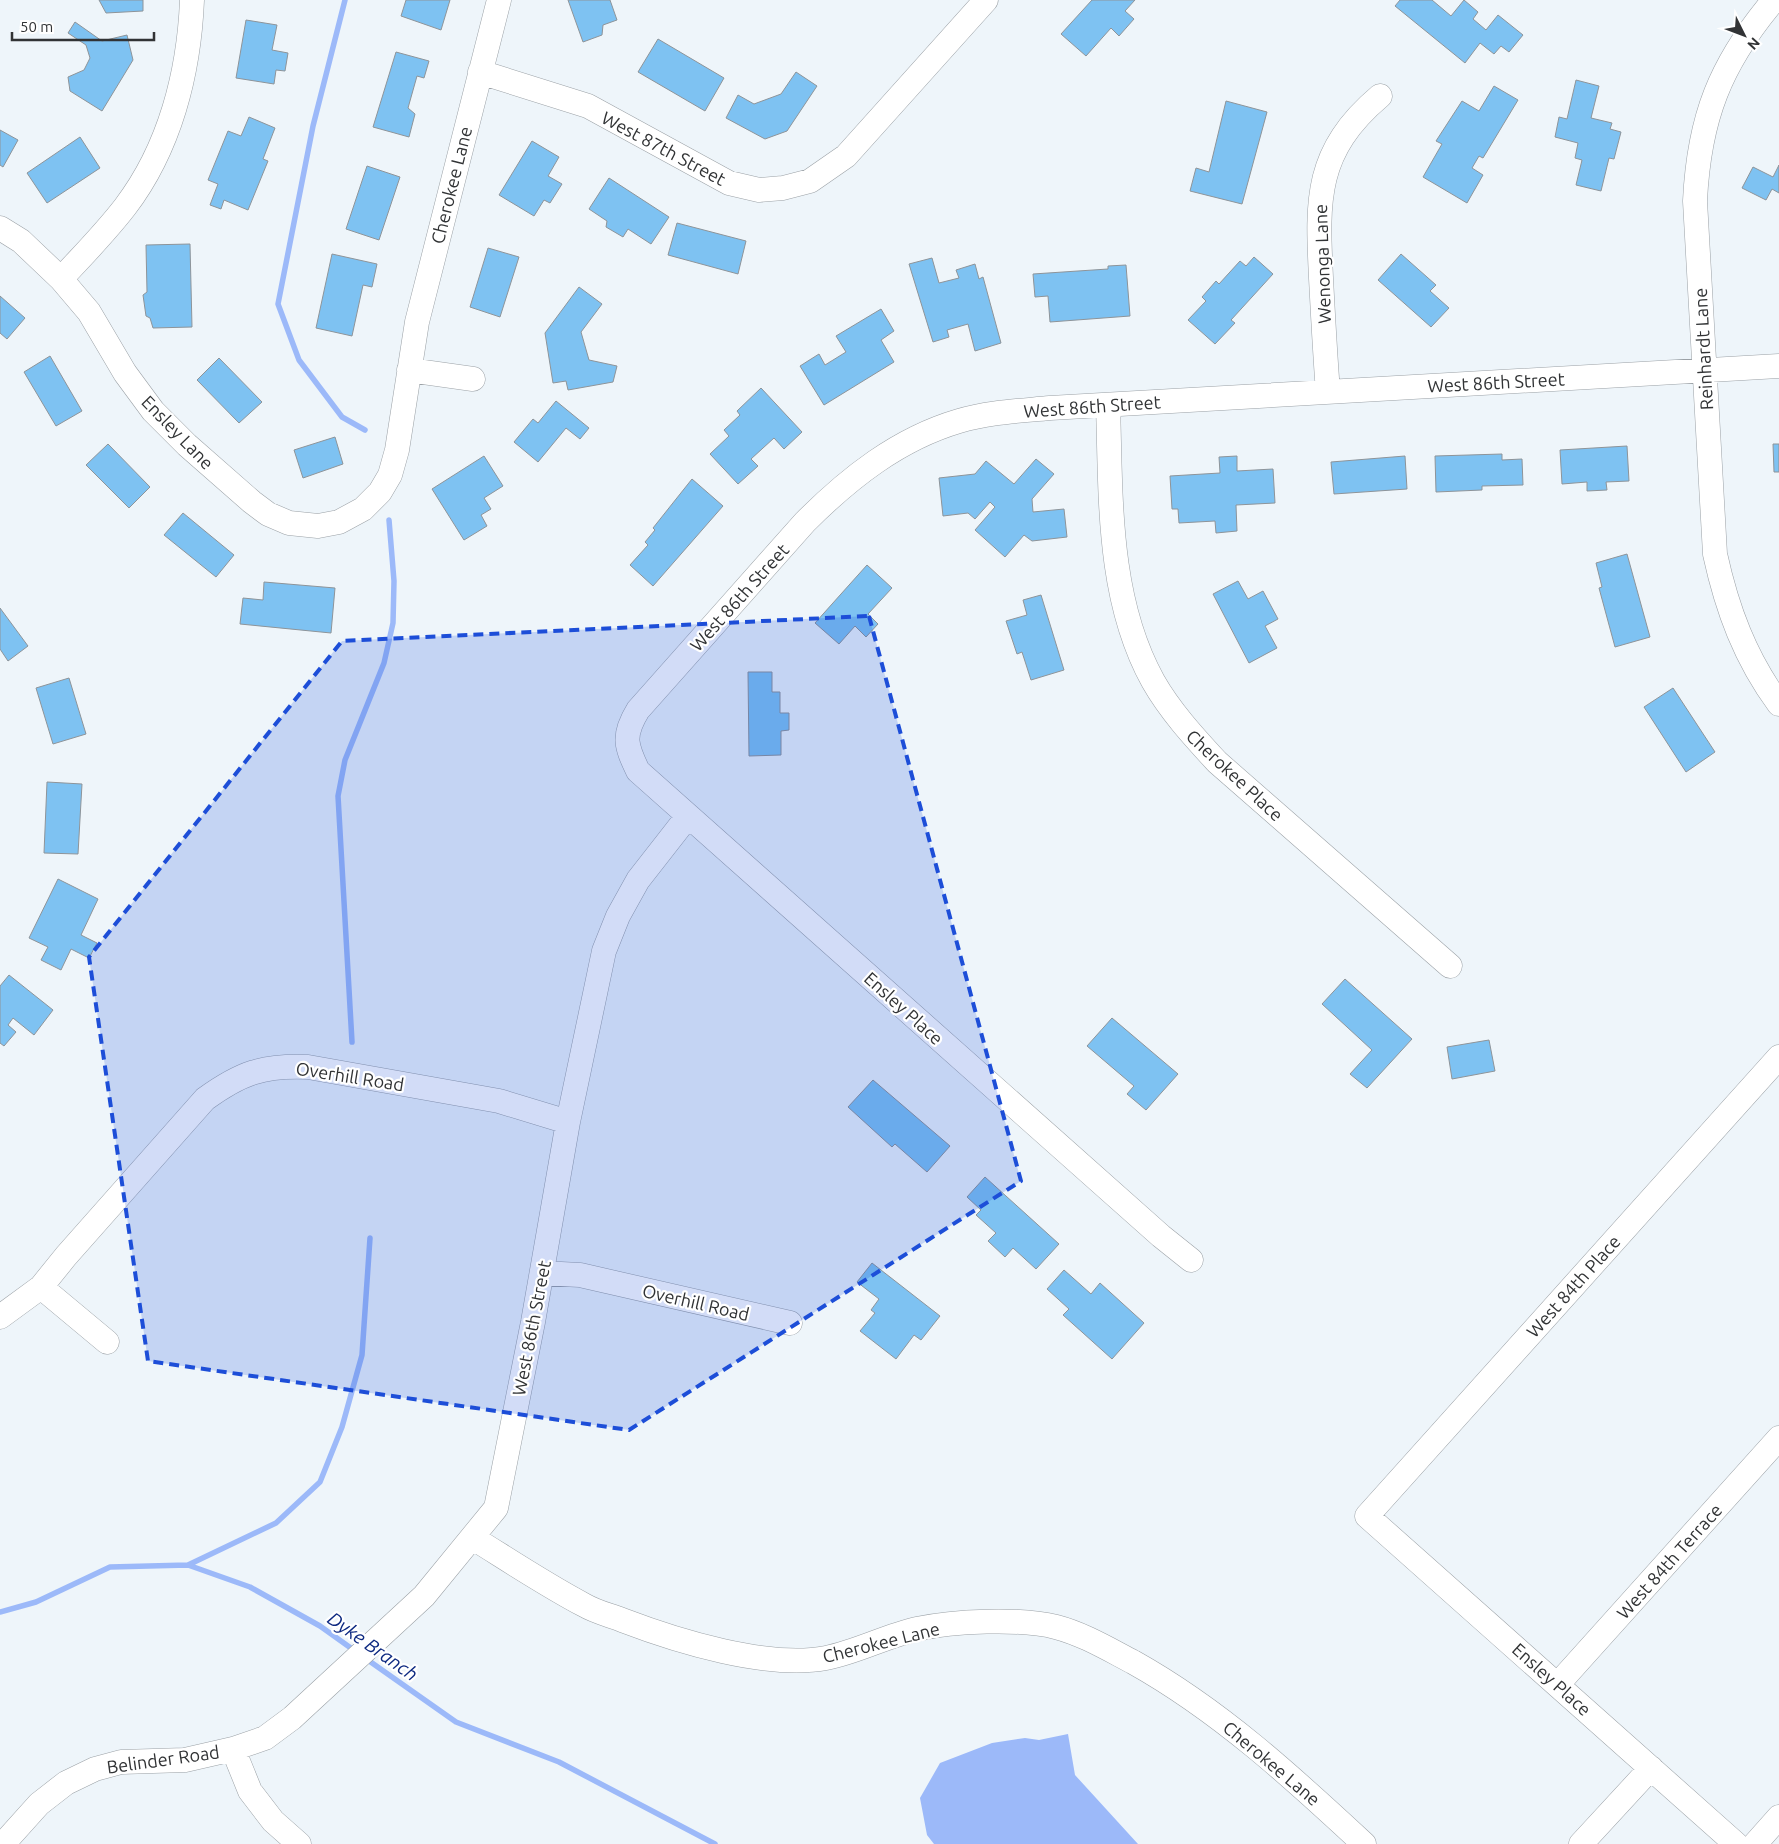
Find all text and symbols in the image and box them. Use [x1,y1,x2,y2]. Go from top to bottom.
scale bar [12,10,155,42]
north arrow [1719,10,1769,60]
text: 50 m [20,18,53,35]
text: N [1744,34,1763,53]
street label: West 87th Street [599,107,729,189]
street label: Cherokee Lane [427,124,475,246]
street label: Wenonga Lane [1310,204,1334,324]
street label: Reinhardt Lane [1690,287,1716,411]
street label: West 86th Street [1427,368,1565,396]
street label: Ensley Lane [138,391,218,473]
street label: West 86th Street [1023,391,1161,421]
street label: West 86th Street [686,539,792,655]
street label: Cherokee Place [1183,725,1287,825]
street label: Ensley Place [861,968,947,1048]
street label: Overhill Road [295,1058,405,1094]
street label: West 84th Place [1522,1231,1624,1341]
street label: West 86th Street [508,1259,554,1397]
street label: Overhill Road [641,1280,751,1324]
street label: West 84th Terrace [1612,1500,1726,1622]
water label: Dyke Branch [324,1607,422,1685]
street label: Cherokee Lane [820,1618,942,1666]
street label: Ensley Place [1509,1639,1595,1719]
street label: Cherokee Lane [1220,1717,1324,1809]
street label: Belinder Road [105,1741,221,1777]

